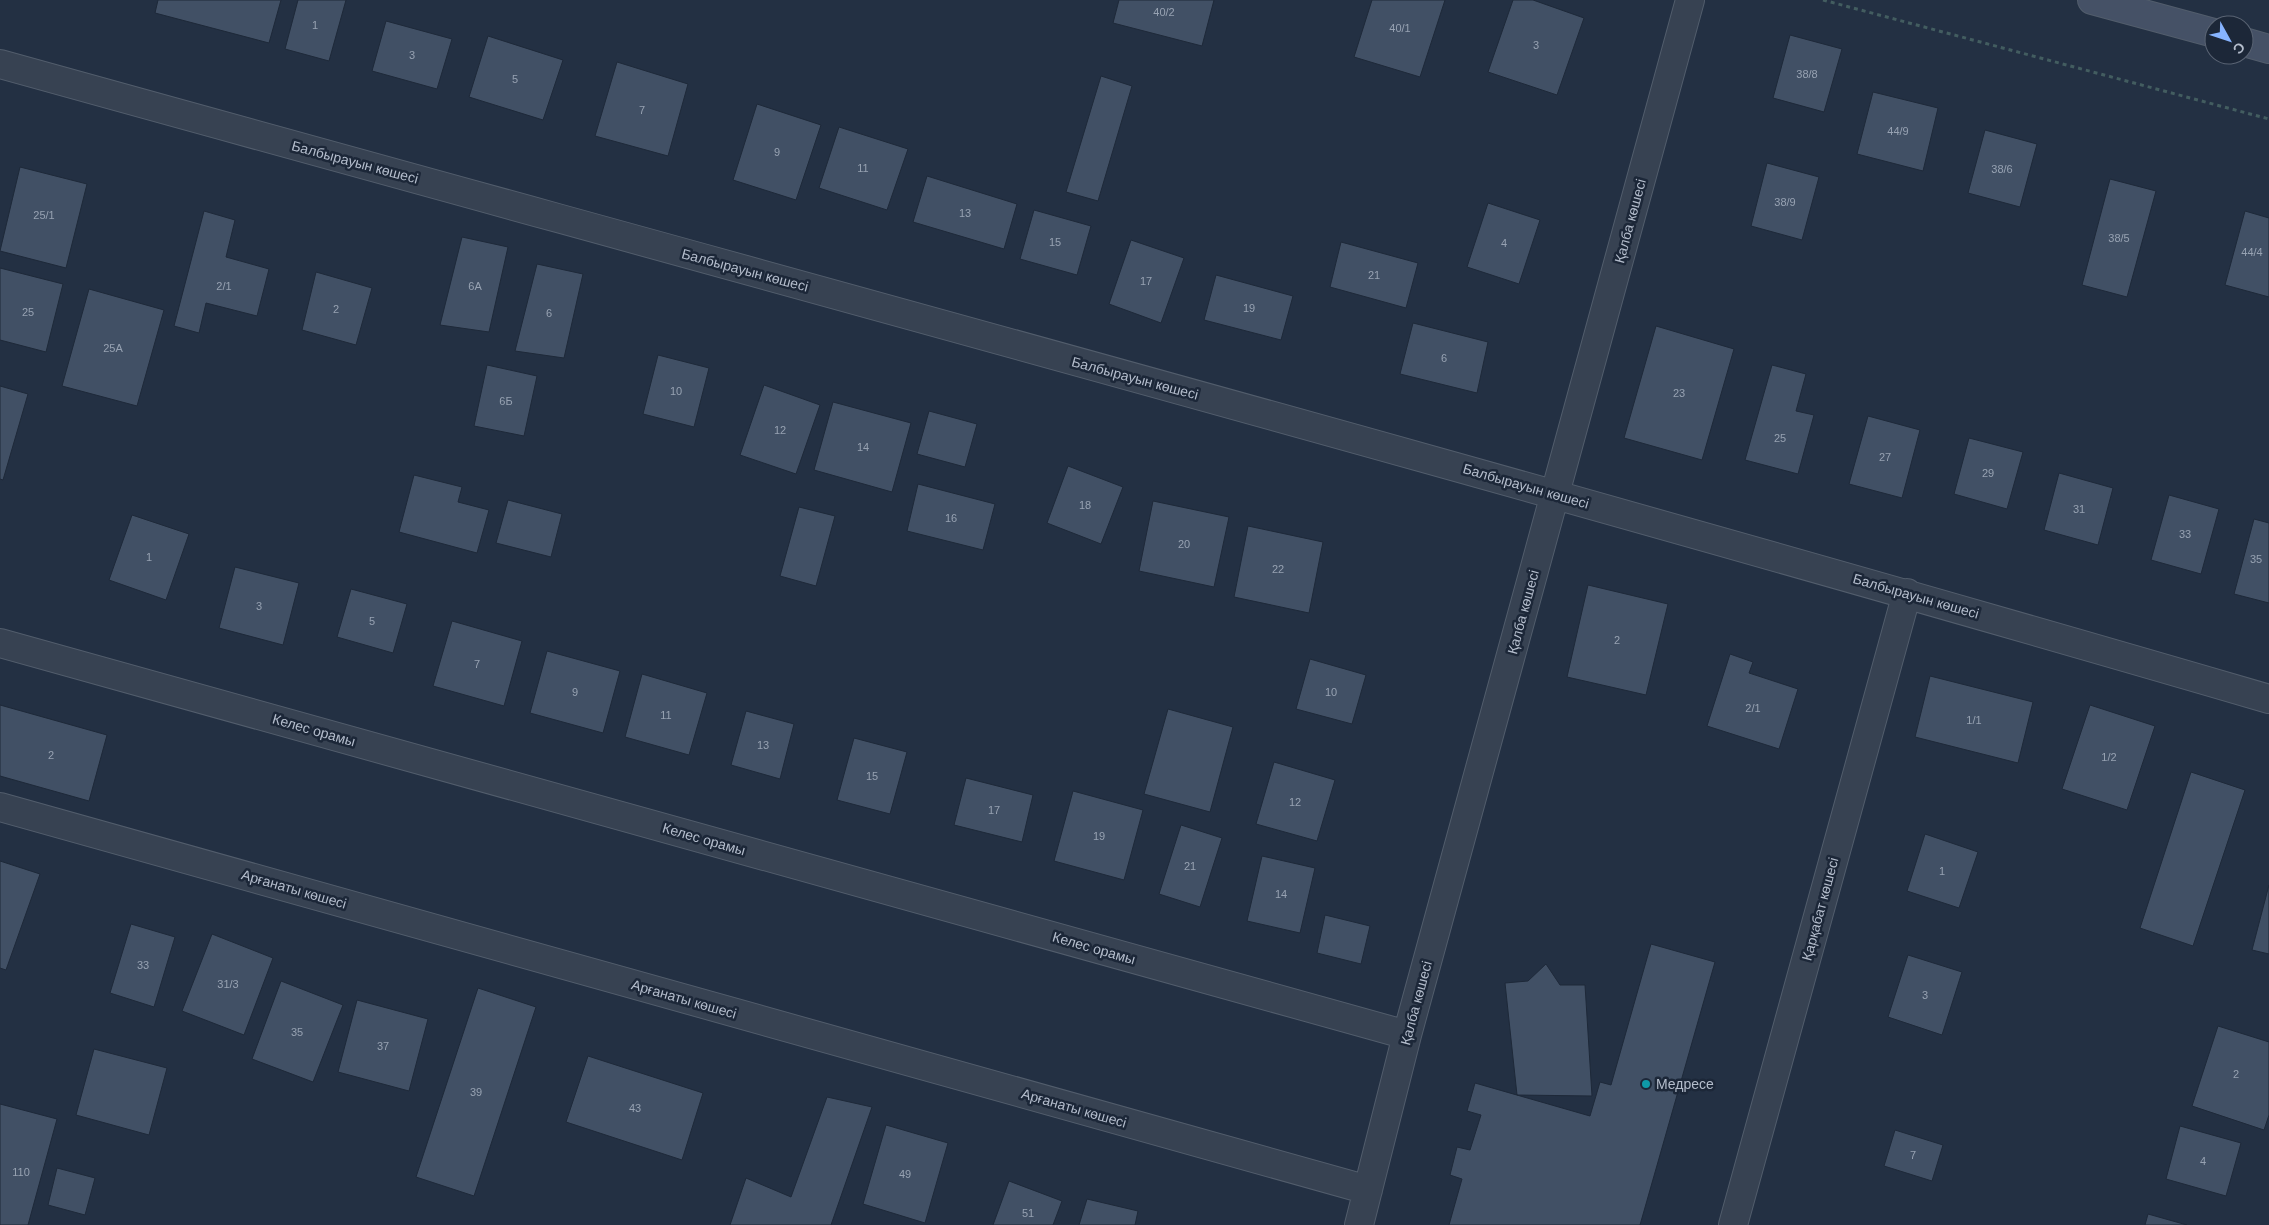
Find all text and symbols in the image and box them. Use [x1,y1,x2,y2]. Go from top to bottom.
house number: 40/2 [1153,6,1175,18]
north arrow [2204,15,2254,65]
house number: 1 [312,19,318,31]
house number: 40/1 [1389,22,1411,34]
house number: 3 [1533,39,1539,51]
text: С [2230,39,2248,57]
house number: 3 [409,49,415,61]
house number: 38/8 [1796,68,1818,80]
house number: 5 [512,73,518,85]
house number: 7 [639,104,645,116]
house number: 44/9 [1887,125,1909,137]
street label: Балбырауын көшесі [290,137,420,187]
house number: 9 [774,146,780,158]
house number: 11 [857,162,869,174]
house number: 38/6 [1991,163,2013,175]
street label: Қалба көшесі [1611,177,1649,265]
house number: 38/9 [1774,196,1796,208]
house number: 13 [959,207,971,219]
house number: 25/1 [33,209,55,221]
house number: 38/5 [2108,232,2130,244]
house number: 15 [1049,236,1061,248]
house number: 4 [1501,237,1507,249]
street label: Балбырауын көшесі [680,245,810,295]
house number: 44/4 [2241,246,2263,258]
house number: 21 [1368,269,1380,281]
house number: 17 [1140,275,1152,287]
house number: 2/1 [216,280,232,292]
house number: 6А [468,280,482,292]
house number: 19 [1243,302,1255,314]
house number: 2 [333,303,339,315]
house number: 25 [22,306,34,318]
house number: 6 [546,307,552,319]
house number: 25А [103,342,123,354]
house number: 6 [1441,352,1447,364]
street label: Балбырауын көшесі [1070,353,1200,403]
house number: 10 [670,385,682,397]
house number: 23 [1673,387,1685,399]
house number: 6Б [499,395,513,407]
house number: 12 [774,424,786,436]
house number: 25 [1774,432,1786,444]
house number: 14 [857,441,869,453]
house number: 27 [1879,451,1891,463]
street label: Балбырауын көшесі [1461,460,1591,512]
house number: 29 [1982,467,1994,479]
house number: 18 [1079,499,1091,511]
house number: 31 [2073,503,2085,515]
house number: 16 [945,512,957,524]
house number: 33 [2179,528,2191,540]
house number: 20 [1178,538,1190,550]
house number: 1 [146,551,152,563]
house number: 35 [2250,553,2262,565]
house number: 22 [1272,563,1284,575]
street label: Қалба көшесі [1504,568,1542,656]
street label: Балбырауын көшесі [1851,570,1981,622]
house number: 3 [256,600,262,612]
house number: 5 [369,615,375,627]
house number: 2 [1614,634,1620,646]
house number: 7 [474,658,480,670]
house number: 9 [572,686,578,698]
house number: 10 [1325,686,1337,698]
house number: 2/1 [1745,702,1761,714]
house number: 11 [660,709,672,721]
street label: Келес орамы [271,711,357,749]
house number: 1/1 [1966,714,1982,726]
house number: 13 [757,739,769,751]
house number: 2 [48,749,54,761]
house number: 1/2 [2101,751,2117,763]
house number: 15 [866,770,878,782]
house number: 12 [1289,796,1301,808]
house number: 17 [988,804,1000,816]
street label: Келес орамы [661,820,747,858]
house number: 19 [1093,830,1105,842]
street label: Қарқабат көшесі [1799,856,1841,962]
house number: 21 [1184,860,1196,872]
house number: 1 [1939,865,1945,877]
street label: Арғанаты көшесі [240,866,348,912]
house number: 14 [1275,888,1287,900]
street label: Келес орамы [1051,929,1137,967]
house number: 33 [137,959,149,971]
street label: Қалба көшесі [1397,959,1435,1047]
street label: Арғанаты көшесі [630,976,738,1022]
house number: 31/3 [217,978,239,990]
house number: 3 [1922,989,1928,1001]
house number: 35 [291,1026,303,1038]
house number: 37 [377,1040,389,1052]
house number: 2 [2233,1068,2239,1080]
place label: Медресе [1656,1076,1714,1092]
marker: Медресе [1640,1078,1652,1090]
street label: Арғанаты көшесі [1020,1085,1128,1131]
house number: 39 [470,1086,482,1098]
house number: 43 [629,1102,641,1114]
house number: 7 [1910,1149,1916,1161]
house number: 4 [2200,1155,2206,1167]
house number: 110 [12,1166,30,1178]
house number: 49 [899,1168,911,1180]
house number: 51 [1022,1207,1034,1219]

